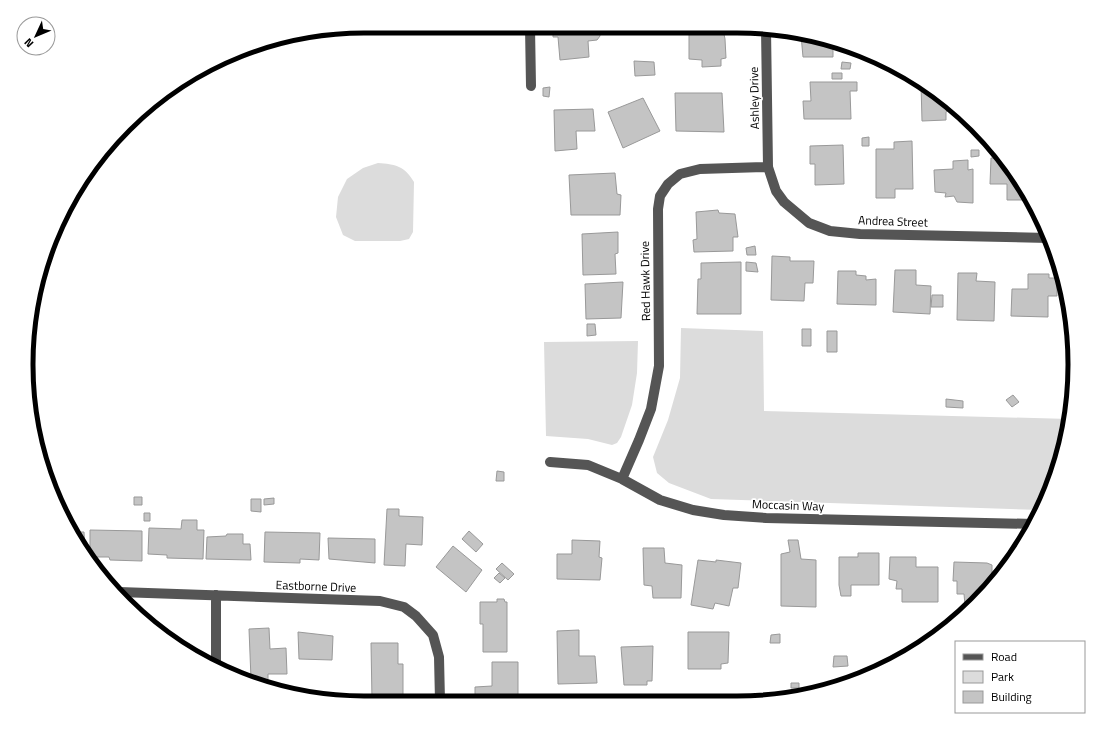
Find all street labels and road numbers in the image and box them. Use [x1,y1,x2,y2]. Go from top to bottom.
street label: Ashley Drive [744,67,764,129]
street label: Andrea Street [858,210,929,232]
street label: Red Hawk Drive [635,241,655,321]
street label: Moccasin Way [752,494,825,516]
street label: Eastborne Drive [275,575,357,597]

